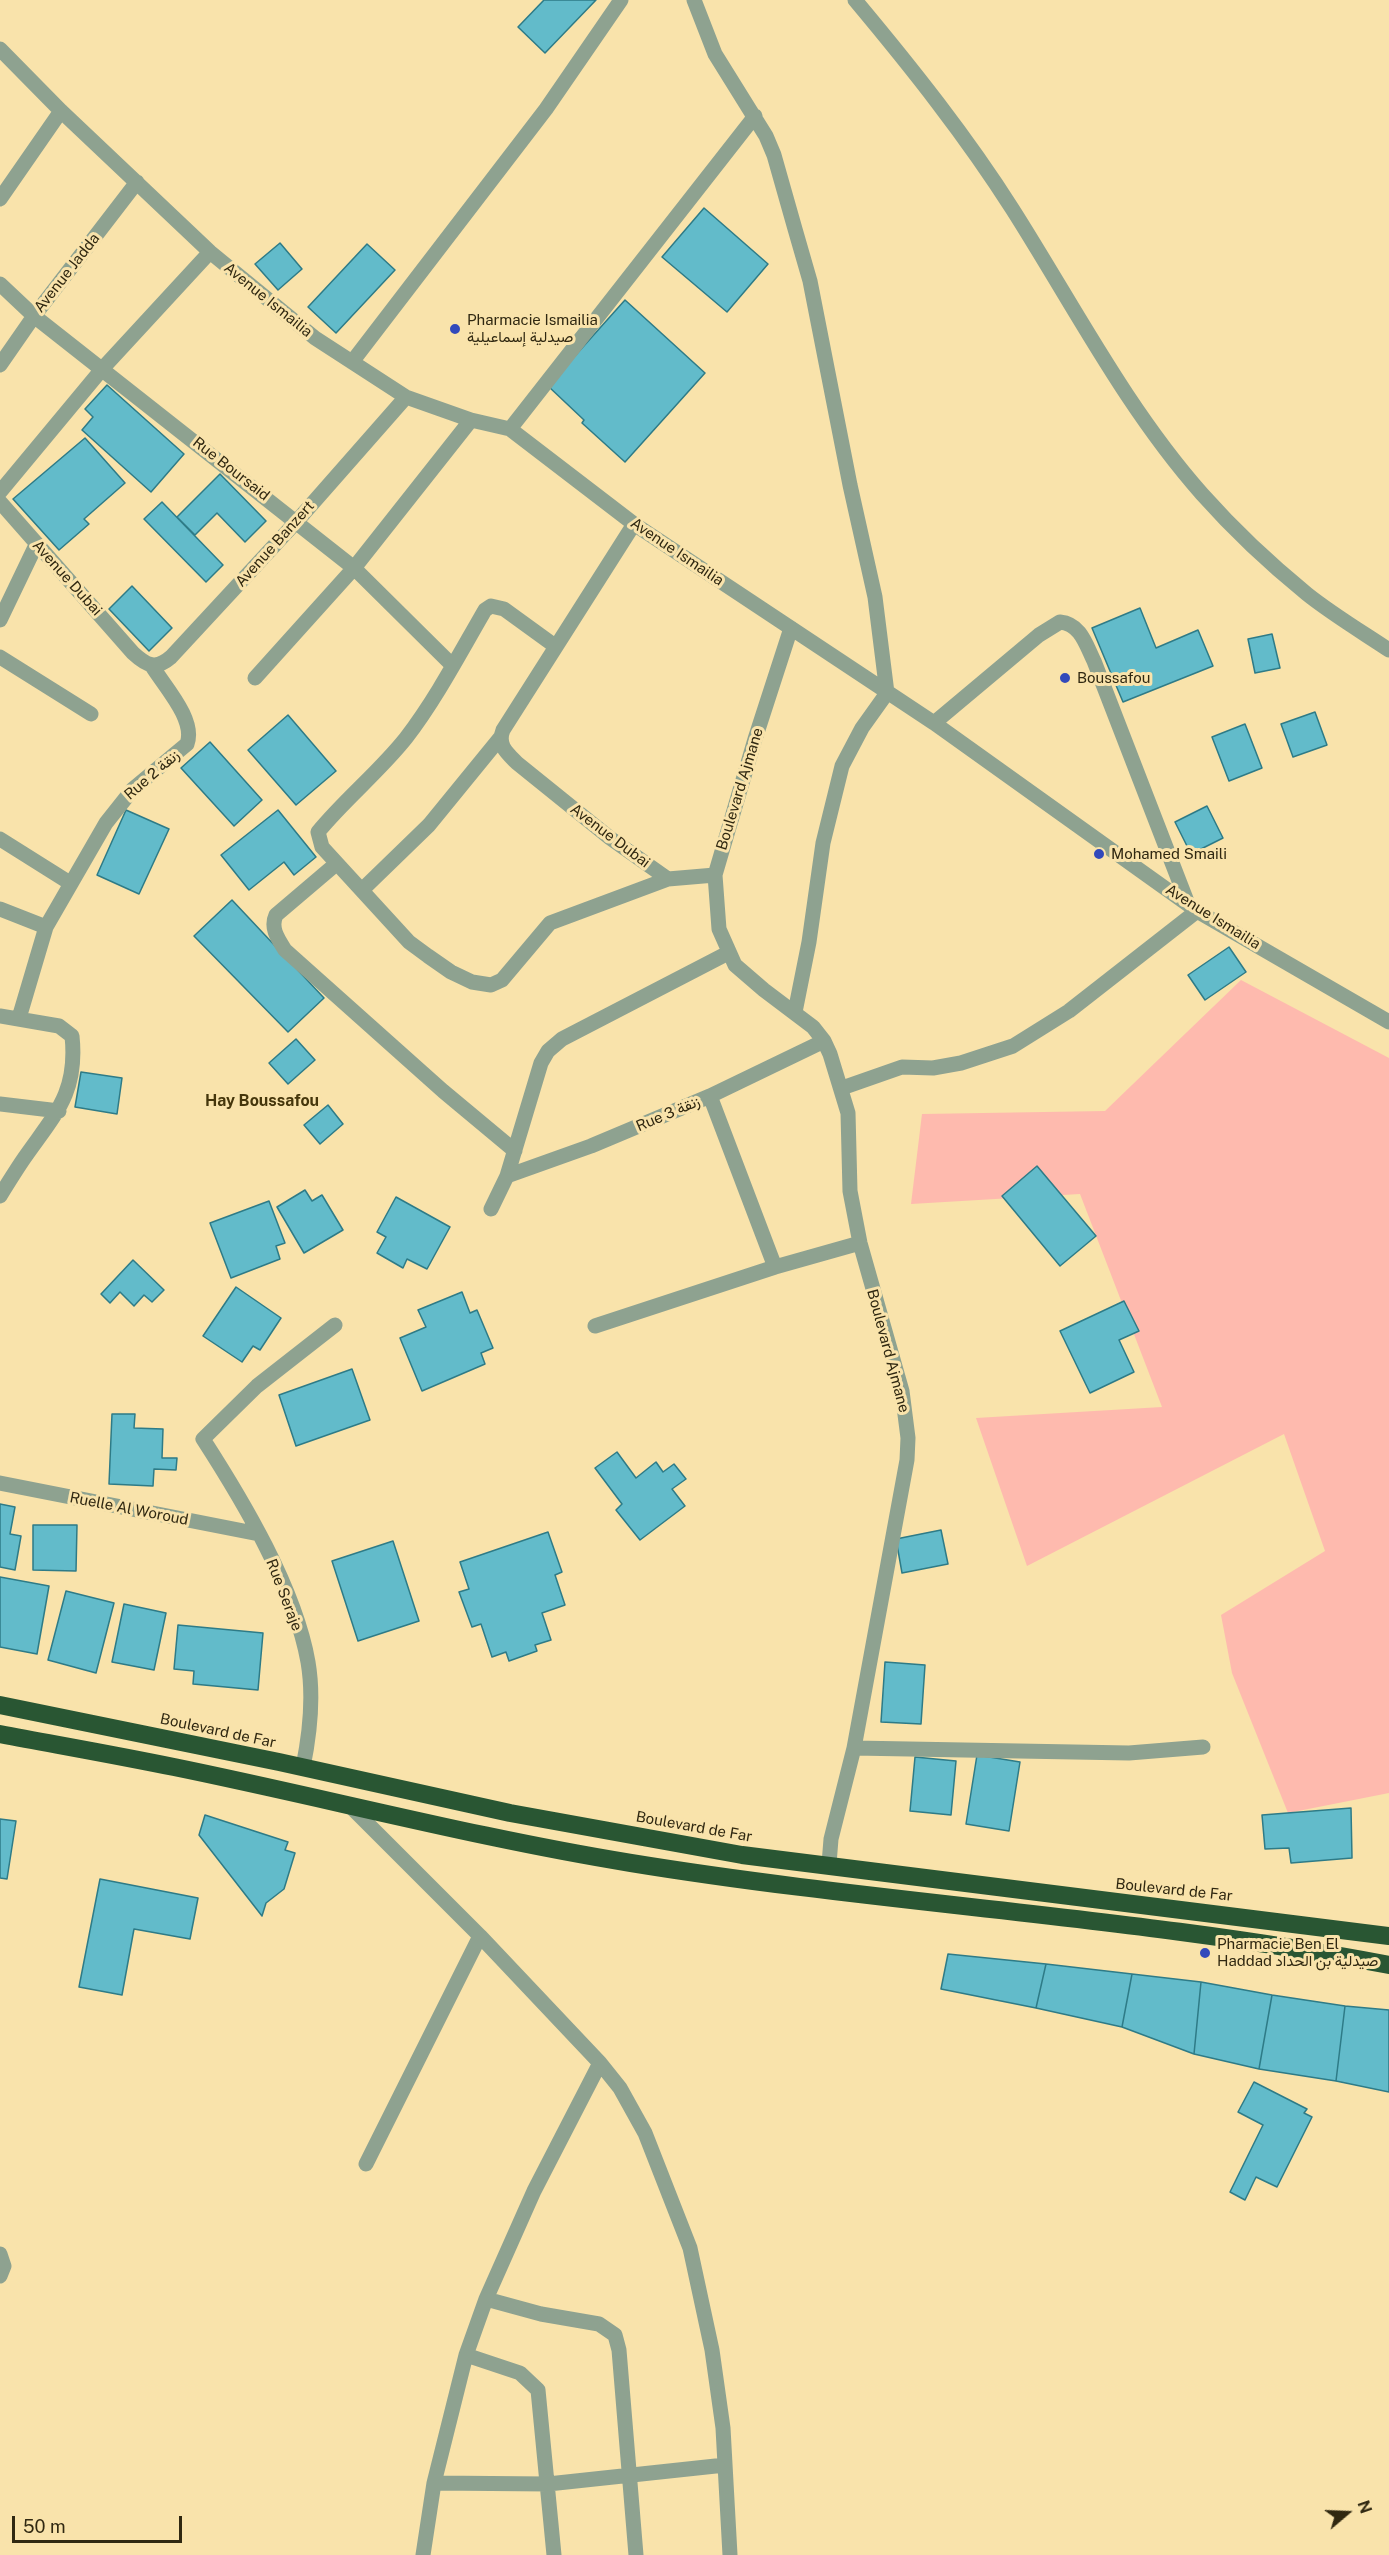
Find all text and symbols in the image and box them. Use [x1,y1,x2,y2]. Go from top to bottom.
street label: Avenue Jadda [31,230,103,316]
street label: Avenue Ismailia [220,259,316,341]
place label: Pharmacie Ismailia صيدلية إسماعيلية [467,311,598,346]
marker: Pharmacie Ismailia صيدلية إسماعيلية [448,322,462,336]
street label: Rue Boursaid [189,433,273,505]
street label: Avenue Banzert [232,497,318,591]
street label: Avenue Ismailia [627,514,727,590]
street label: Avenue Dubai [28,537,106,619]
place label: Boussafou [1077,669,1151,687]
marker: Boussafou [1058,671,1072,685]
street label: Boulevard Ajmane [713,726,767,852]
street label: Rue 2 زنقة [121,746,183,804]
street label: Avenue Dubai [567,800,653,872]
place label: Mohamed Smaili [1111,845,1227,863]
marker: Mohamed Smaili [1092,847,1106,861]
street label: Avenue Ismailia [1162,881,1264,953]
district label: Hay Boussafou [205,1091,319,1111]
street label: Rue 3 زنقة [633,1093,703,1135]
street label: Boulevard Ajmane [863,1287,913,1415]
street label: Ruelle Al Woroud [68,1489,190,1529]
street label: Rue Seraje [262,1556,306,1634]
street label: Boulevard de Far [158,1710,278,1752]
street label: Boulevard de Far [634,1808,754,1846]
street label: Boulevard de Far [1114,1875,1234,1905]
place label: Pharmacie Ben El Haddad صيدلية بن الحداد [1217,1935,1378,1970]
marker: Pharmacie Ben El Haddad صيدلية بن الحداد [1198,1946,1212,1960]
north arrow [1317,2483,1377,2543]
text: N [1353,2498,1376,2516]
scale bar [15,2504,184,2542]
text: 50 m [23,2516,66,2537]

